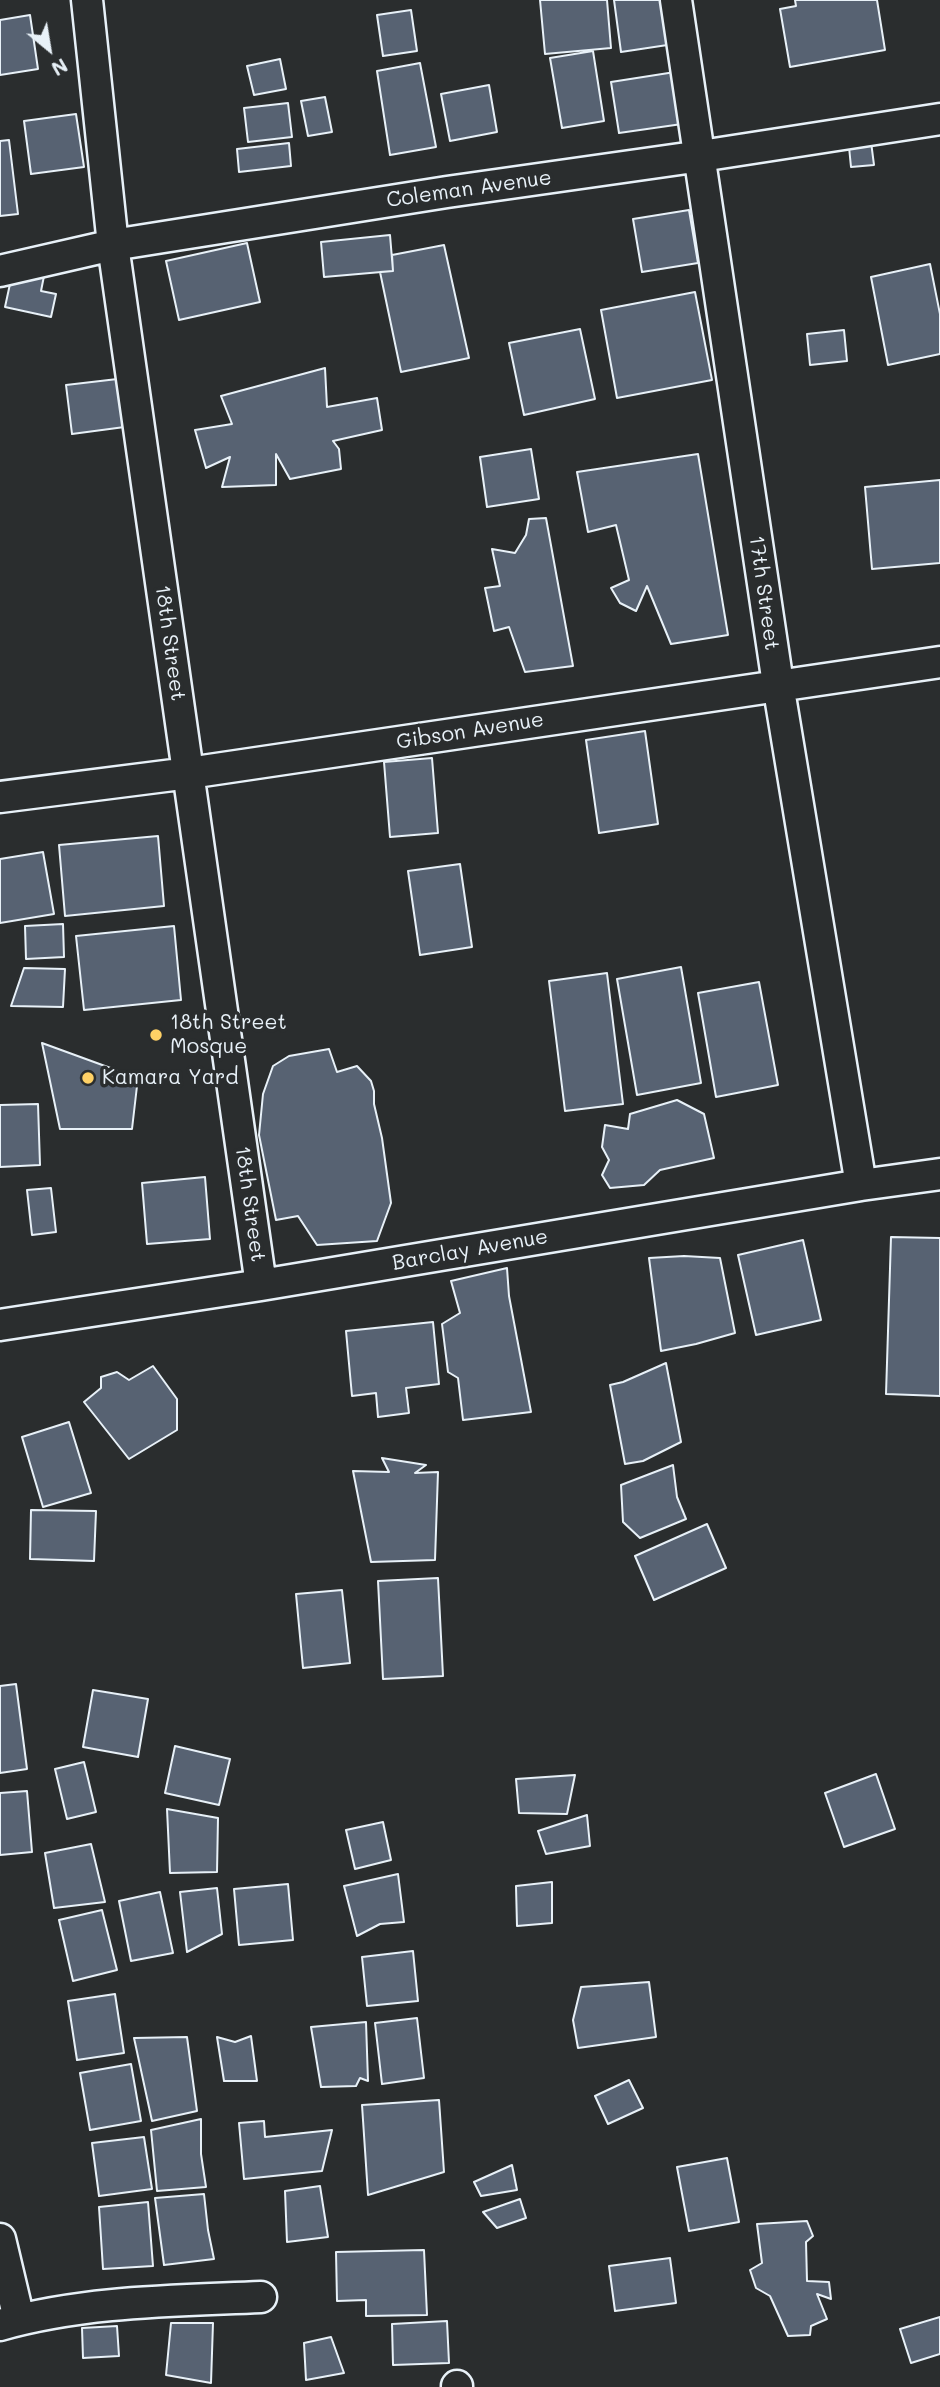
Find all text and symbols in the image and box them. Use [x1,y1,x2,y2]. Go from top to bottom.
north arrow [14,14,84,84]
text: N [47,53,72,82]
street label: Coleman Avenue [385,165,553,213]
street label: 17th Street [743,534,785,652]
street label: 18th Street [149,583,191,703]
street label: Gibson Avenue [394,707,546,755]
place label: 18th Street Mosque [170,1010,287,1060]
marker: 18th Street Mosque [148,1027,164,1043]
place label: Kamara Yard [102,1065,239,1091]
marker: Kamara Yard [80,1070,96,1086]
street label: 18th Street [229,1144,271,1264]
street label: Barclay Avenue [390,1224,550,1276]

